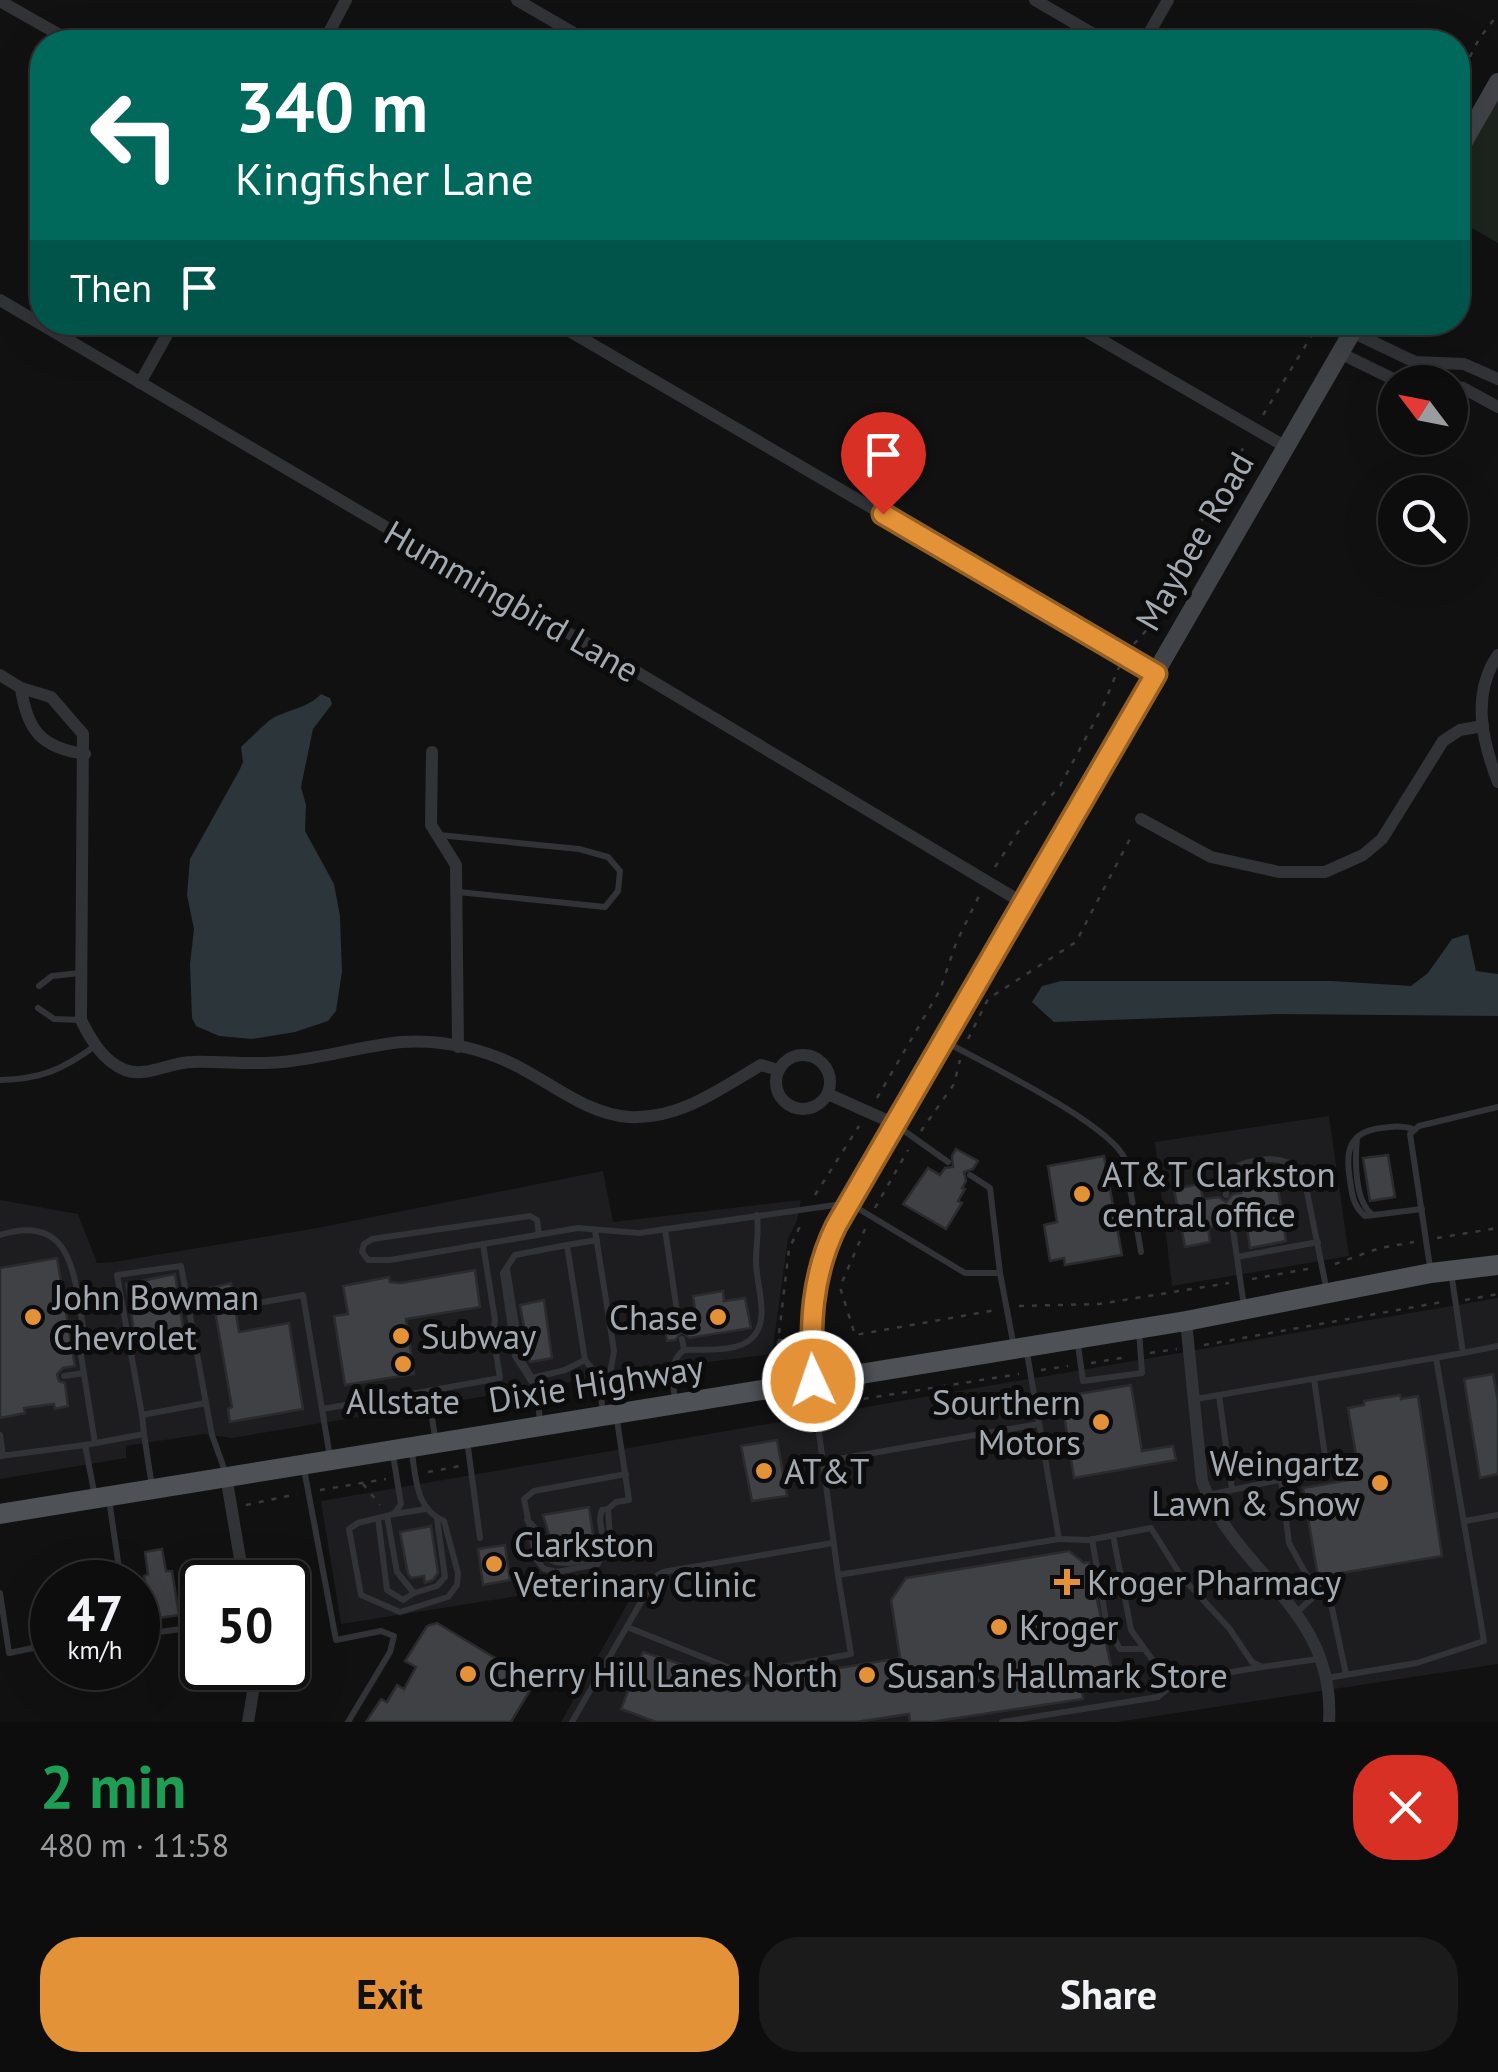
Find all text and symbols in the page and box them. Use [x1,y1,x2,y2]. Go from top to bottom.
text: 340 m [235,61,428,151]
icon: left [70,70,200,200]
text: Kingfisher Lane [235,149,534,207]
icon: arrive [172,260,227,315]
text: Then [70,263,152,312]
north arrow [1378,365,1468,455]
map controls [1378,365,1468,565]
pin [841,412,926,515]
icon: arrive [856,427,911,482]
street label: Maybee Road [1124,443,1264,639]
button: search [1378,475,1468,565]
street label: Hummingbird Lane [376,509,648,693]
place label: AT&T Clarkston central office [1102,1151,1336,1237]
marker: AT&T Clarkston central office [1071,1183,1093,1205]
place label: John Bowman Chevrolet [51,1274,259,1360]
place label: Chase [609,1294,698,1340]
marker: John Bowman Chevrolet [22,1306,44,1328]
marker: Chase [707,1306,729,1328]
place label: Subway [421,1313,536,1359]
marker: Subway [390,1325,412,1347]
position arrow [761,1329,865,1433]
street label: Dixie Highway [485,1343,707,1423]
marker: Allstate [392,1353,414,1375]
place label: Allstate [346,1378,460,1424]
place label: Sourthern Motors [932,1379,1081,1465]
marker: Sourthern Motors [1090,1411,1112,1433]
place label: Weingartz Lawn & Snow [1151,1440,1360,1526]
place label: AT&T [784,1448,869,1494]
marker: AT&T [753,1460,775,1482]
marker: Weingartz Lawn & Snow [1369,1472,1391,1494]
place label: Clarkston Veterinary Clinic [513,1521,757,1607]
marker: Clarkston Veterinary Clinic [483,1553,505,1575]
place label: Kroger Pharmacy [1087,1559,1341,1605]
speed limit sign: 50 [180,1560,310,1690]
marker: Kroger Pharmacy [1056,1571,1078,1593]
text: 47 [67,1580,123,1645]
place label: Kroger [1019,1604,1119,1650]
marker: Kroger [988,1616,1010,1638]
text: km/h [68,1634,122,1666]
place label: Cherry Hill Lanes North [488,1651,838,1697]
place label: Susan's Hallmark Store [887,1652,1228,1698]
marker: Cherry Hill Lanes North [457,1663,479,1685]
marker: Susan's Hallmark Store [856,1664,878,1686]
text: 2 min [40,1747,186,1825]
button: close [1353,1755,1458,1860]
text: 480 m · 11:58 [40,1824,229,1866]
button: Exit [40,1937,739,2052]
button: Share [759,1937,1458,2052]

